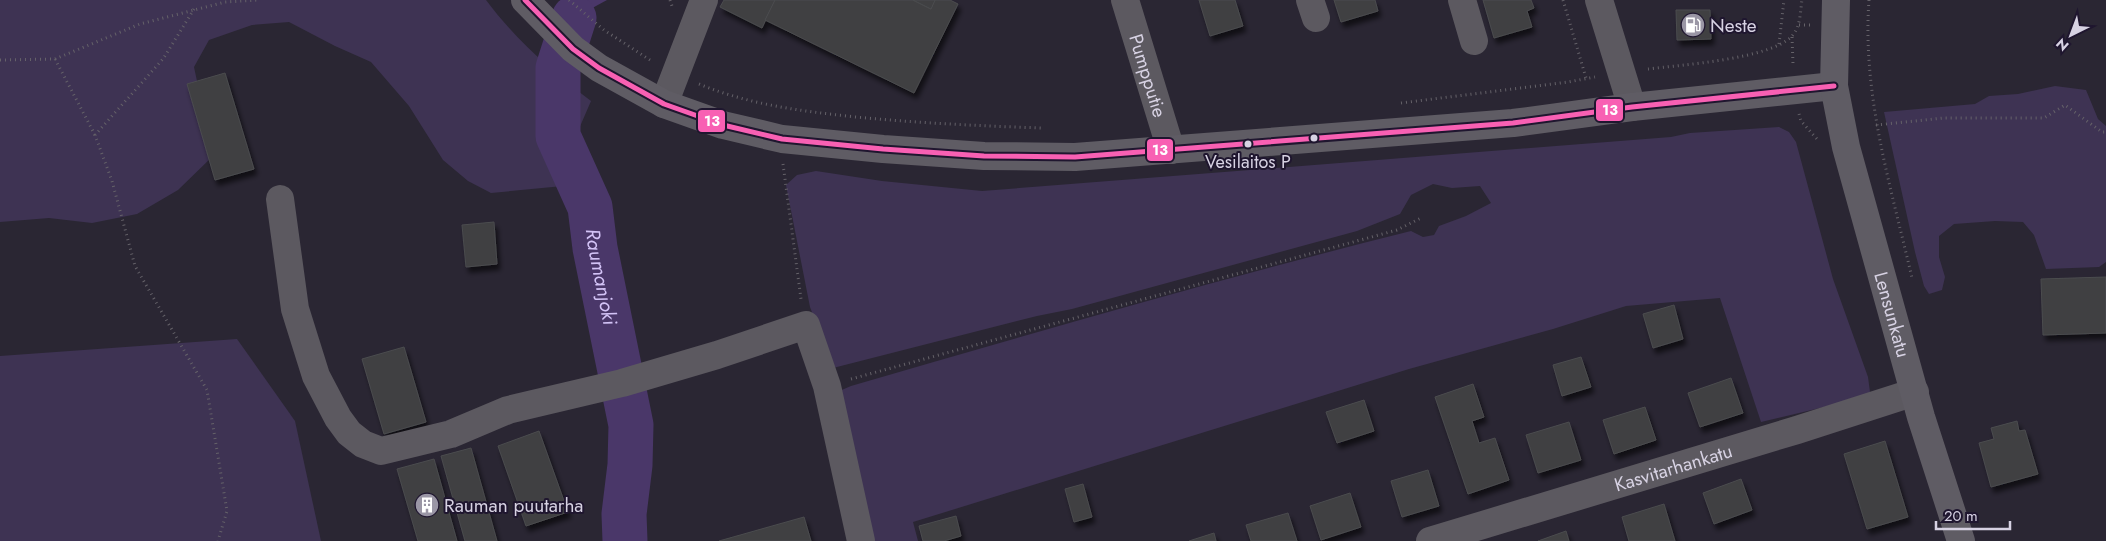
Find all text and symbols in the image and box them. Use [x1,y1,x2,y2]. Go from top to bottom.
north arrow [2046,10,2096,60]
fuel station icon: Neste [1680,12,1706,38]
place label: Neste [1710,12,1757,39]
street label: Pumpputie [1123,31,1174,121]
text: N [2051,34,2073,56]
line badge: 13 [1595,98,1624,122]
text: 13 [1602,100,1618,120]
line badge: 13 [697,109,726,133]
text: 13 [704,111,720,131]
unlabelled marker [1309,133,1319,143]
line badge: 13 [1146,138,1174,162]
marker: Vesilaitos P [1243,139,1253,149]
text: 13 [1152,140,1168,160]
place label: Vesilaitos P [1205,149,1291,175]
water label: Raumanjoki [578,227,625,328]
street label: Lensunkatu [1868,268,1917,360]
street label: Kasvitarhankatu [1611,437,1736,498]
building icon: Rauman puutarha [414,492,440,518]
place label: Rauman puutarha [444,492,584,519]
scale bar [1936,498,2010,530]
text: 20 m [1944,505,1978,527]

